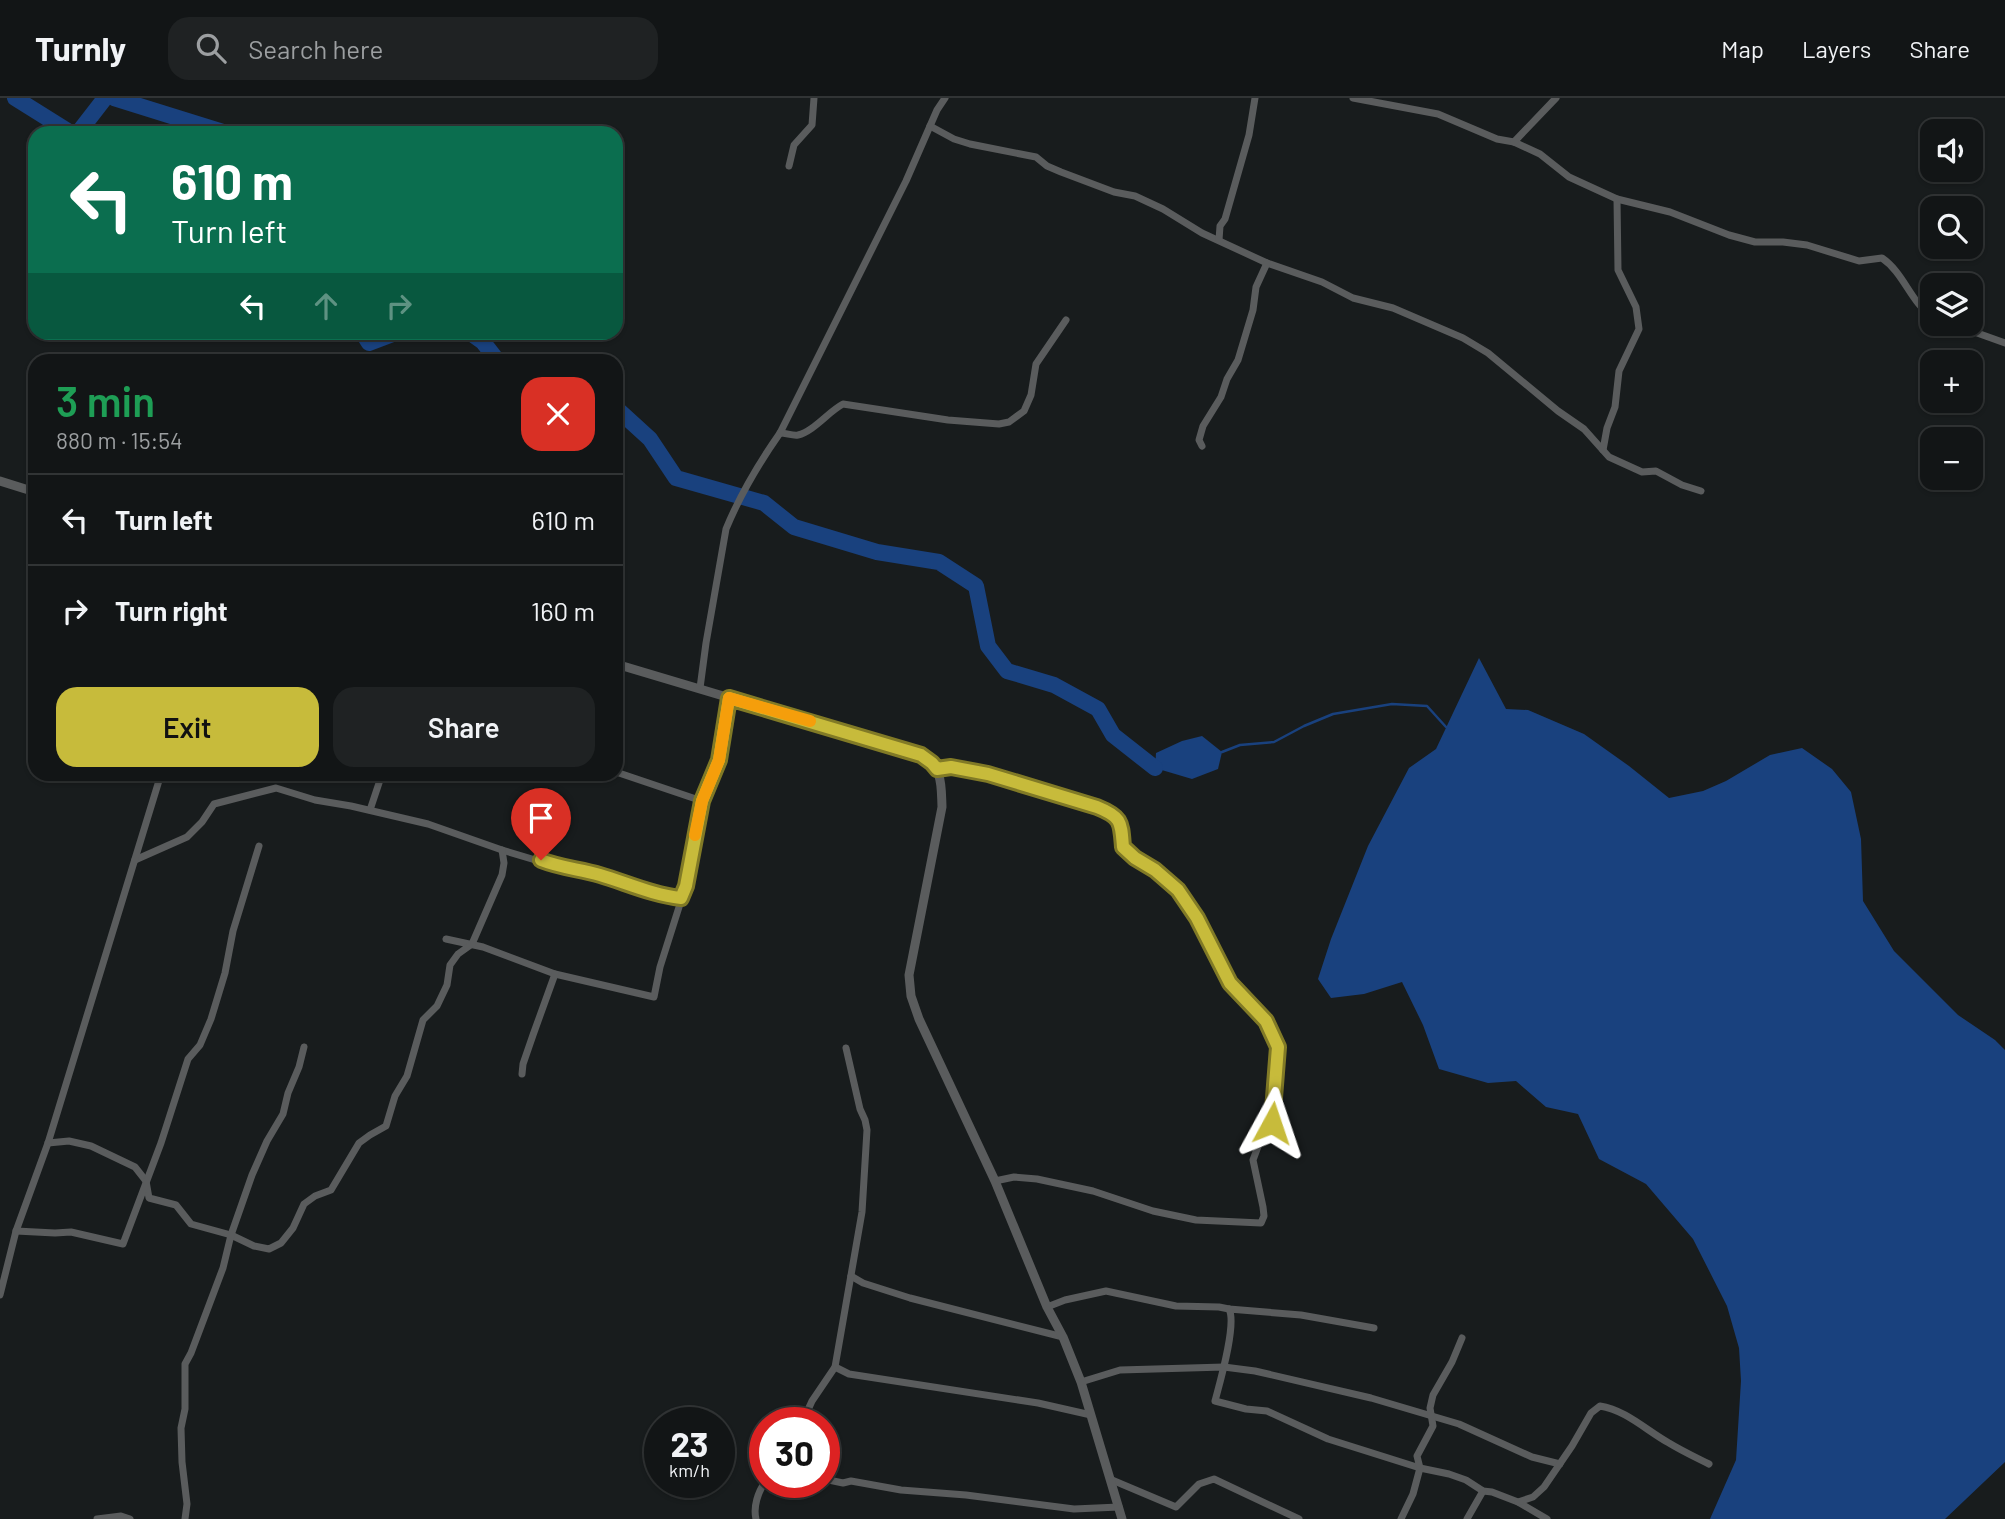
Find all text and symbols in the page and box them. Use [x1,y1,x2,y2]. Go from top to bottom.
search box [168,17,658,80]
text: Turnly [35,28,126,68]
icon: search [192,29,230,67]
text: Search here [248,33,383,64]
text: Map [1721,34,1764,63]
text: Layers [1802,34,1871,63]
text: Share [1909,34,1970,63]
map controls [1920,119,1983,490]
button: sound [1920,119,1983,182]
text: 610 m [171,151,293,210]
icon: left [56,154,147,245]
button: search [1920,196,1983,259]
text: Turn left [171,211,288,249]
button: layers [1920,273,1983,336]
icon: left [234,287,272,325]
icon: ahead [307,287,345,325]
icon: right [380,287,418,325]
button: + [1920,350,1983,413]
text: 3 min [56,375,155,425]
button: close [521,377,595,451]
text: 880 m · 15:54 [56,426,183,454]
button: − [1920,427,1983,490]
icon: left [56,501,94,539]
text: Turn left [115,504,213,535]
text: 610 m [532,504,595,535]
icon: right [56,592,94,630]
text: Turn right [115,595,228,626]
text: 160 m [531,595,595,626]
button: Exit [56,687,319,767]
button: Share [333,687,595,767]
pin [511,788,571,860]
icon: arrive [522,799,560,837]
position arrow [1235,1086,1309,1160]
speed limit sign: 30 [749,1407,840,1498]
text: 23 [670,1422,709,1464]
text: km/h [669,1459,710,1481]

